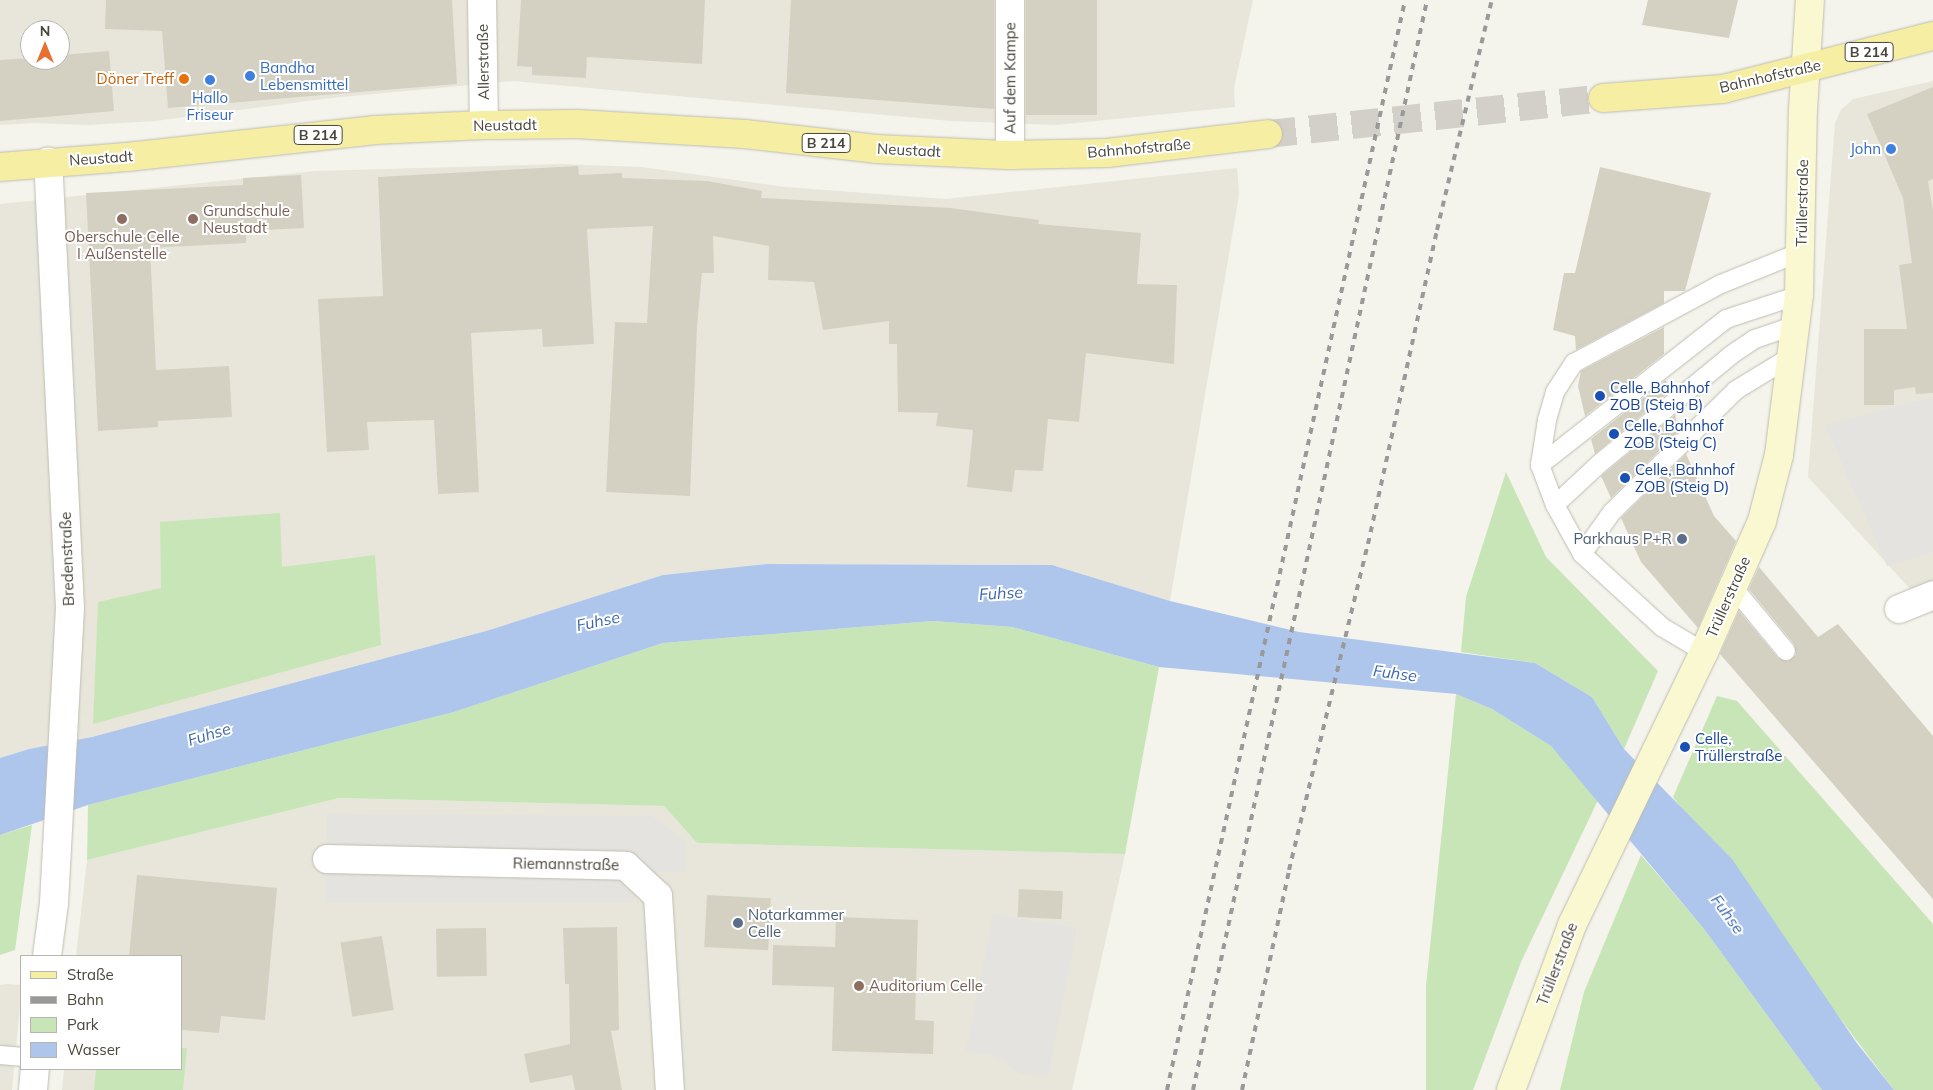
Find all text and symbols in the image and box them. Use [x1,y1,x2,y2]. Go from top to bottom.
north arrow [20,20,70,70]
text: N [40,22,50,40]
street label: Auf dem Kampe [1001,22,1019,134]
street label: Allerstraße [473,24,493,100]
road number: B 214 [1844,41,1894,64]
street label: Bahnhofstraße [1717,56,1823,96]
place label: Bandha Lebensmittel [260,58,348,93]
place label: Döner Treff [97,70,174,88]
marker: Bandha Lebensmittel [244,70,256,82]
marker: Döner Treff [178,73,190,85]
marker: Hallo Friseur [204,74,216,86]
place label: Hallo Friseur [187,88,233,123]
street label: Neustadt [473,115,537,135]
road number: B 214 [293,124,343,146]
road number: B 214 [801,132,851,154]
street label: Bahnhofstraße [1087,135,1191,161]
street label: Neustadt [877,139,941,161]
place label: John [1850,140,1881,158]
marker: John [1885,143,1897,155]
street label: Neustadt [69,147,133,169]
street label: Trüllerstraße [1792,159,1812,247]
place label: Grundschule Neustadt [203,201,290,236]
marker: Oberschule Celle I Außenstelle [116,213,128,225]
marker: Grundschule Neustadt [187,213,199,225]
place label: Oberschule Celle I Außenstelle [64,227,180,262]
place label: Celle, Bahnhof ZOB (Steig B) [1610,378,1710,413]
marker: Celle, Bahnhof ZOB (Steig B) [1594,390,1606,402]
place label: Celle, Bahnhof ZOB (Steig C) [1624,416,1724,451]
marker: Celle, Bahnhof ZOB (Steig C) [1608,428,1620,440]
place label: Celle, Bahnhof ZOB (Steig D) [1635,460,1735,495]
marker: Celle, Bahnhof ZOB (Steig D) [1619,472,1631,484]
street label: Bredenstraße [56,512,78,606]
place label: Parkhaus P+R [1573,530,1672,548]
marker: Parkhaus P+R [1676,533,1688,545]
street label: Trüllerstraße [1702,553,1754,641]
water label: Fuhse [978,582,1024,604]
water label: Fuhse [574,607,622,635]
water label: Fuhse [1372,661,1418,685]
water label: Fuhse [185,718,233,750]
place label: Celle, Trüllerstraße [1695,729,1782,764]
marker: Celle, Trüllerstraße [1679,741,1691,753]
street label: Riemannstraße [513,854,619,874]
water label: Fuhse [1707,891,1749,937]
place label: Notarkammer Celle [748,905,844,940]
marker: Notarkammer Celle [732,917,744,929]
street label: Trüllerstraße [1533,920,1581,1008]
legend [20,955,182,1070]
text: Straße [67,965,114,984]
place label: Auditorium Celle [869,977,983,995]
marker: Auditorium Celle [853,980,865,992]
text: Bahn [67,990,104,1009]
text: Park [67,1015,99,1034]
text: Wasser [67,1040,120,1059]

